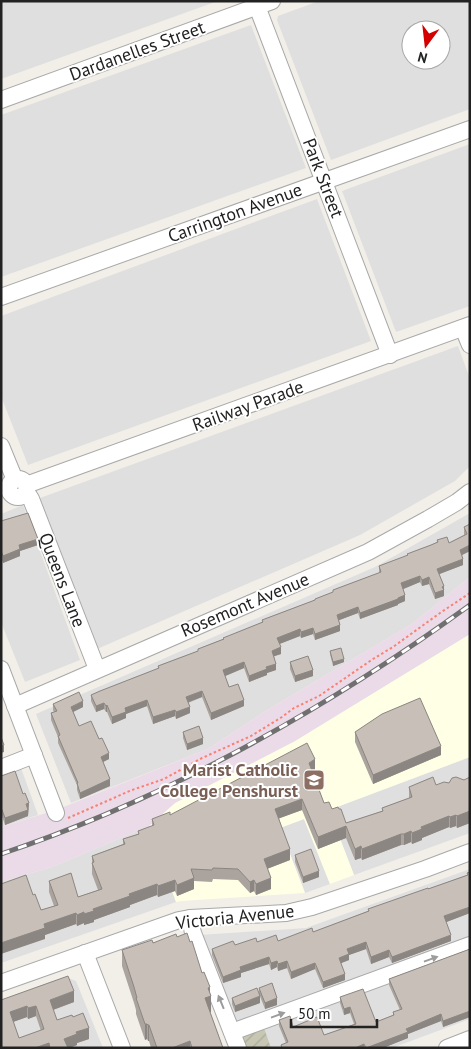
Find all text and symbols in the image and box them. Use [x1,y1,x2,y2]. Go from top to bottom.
street label: Dardanelles Street [66,15,208,86]
north arrow [401,20,451,70]
text: N [416,48,429,67]
street label: Park Street [298,135,349,221]
street label: Carrington Avenue [164,178,305,248]
street label: Railway Parade [189,375,306,436]
street label: Queens Lane [34,529,91,630]
street label: Rosemont Avenue [177,567,312,642]
place label: Marist Catholic College Penshurst [160,758,299,802]
school or university icon: Marist Catholic College Penshurst [302,768,326,792]
street label: Victoria Avenue [174,899,295,934]
one-way arrow [423,955,438,962]
one-way arrow [216,995,224,1009]
scale bar [291,996,377,1028]
text: 50 m [298,1004,331,1023]
one-way arrow [271,1011,286,1019]

